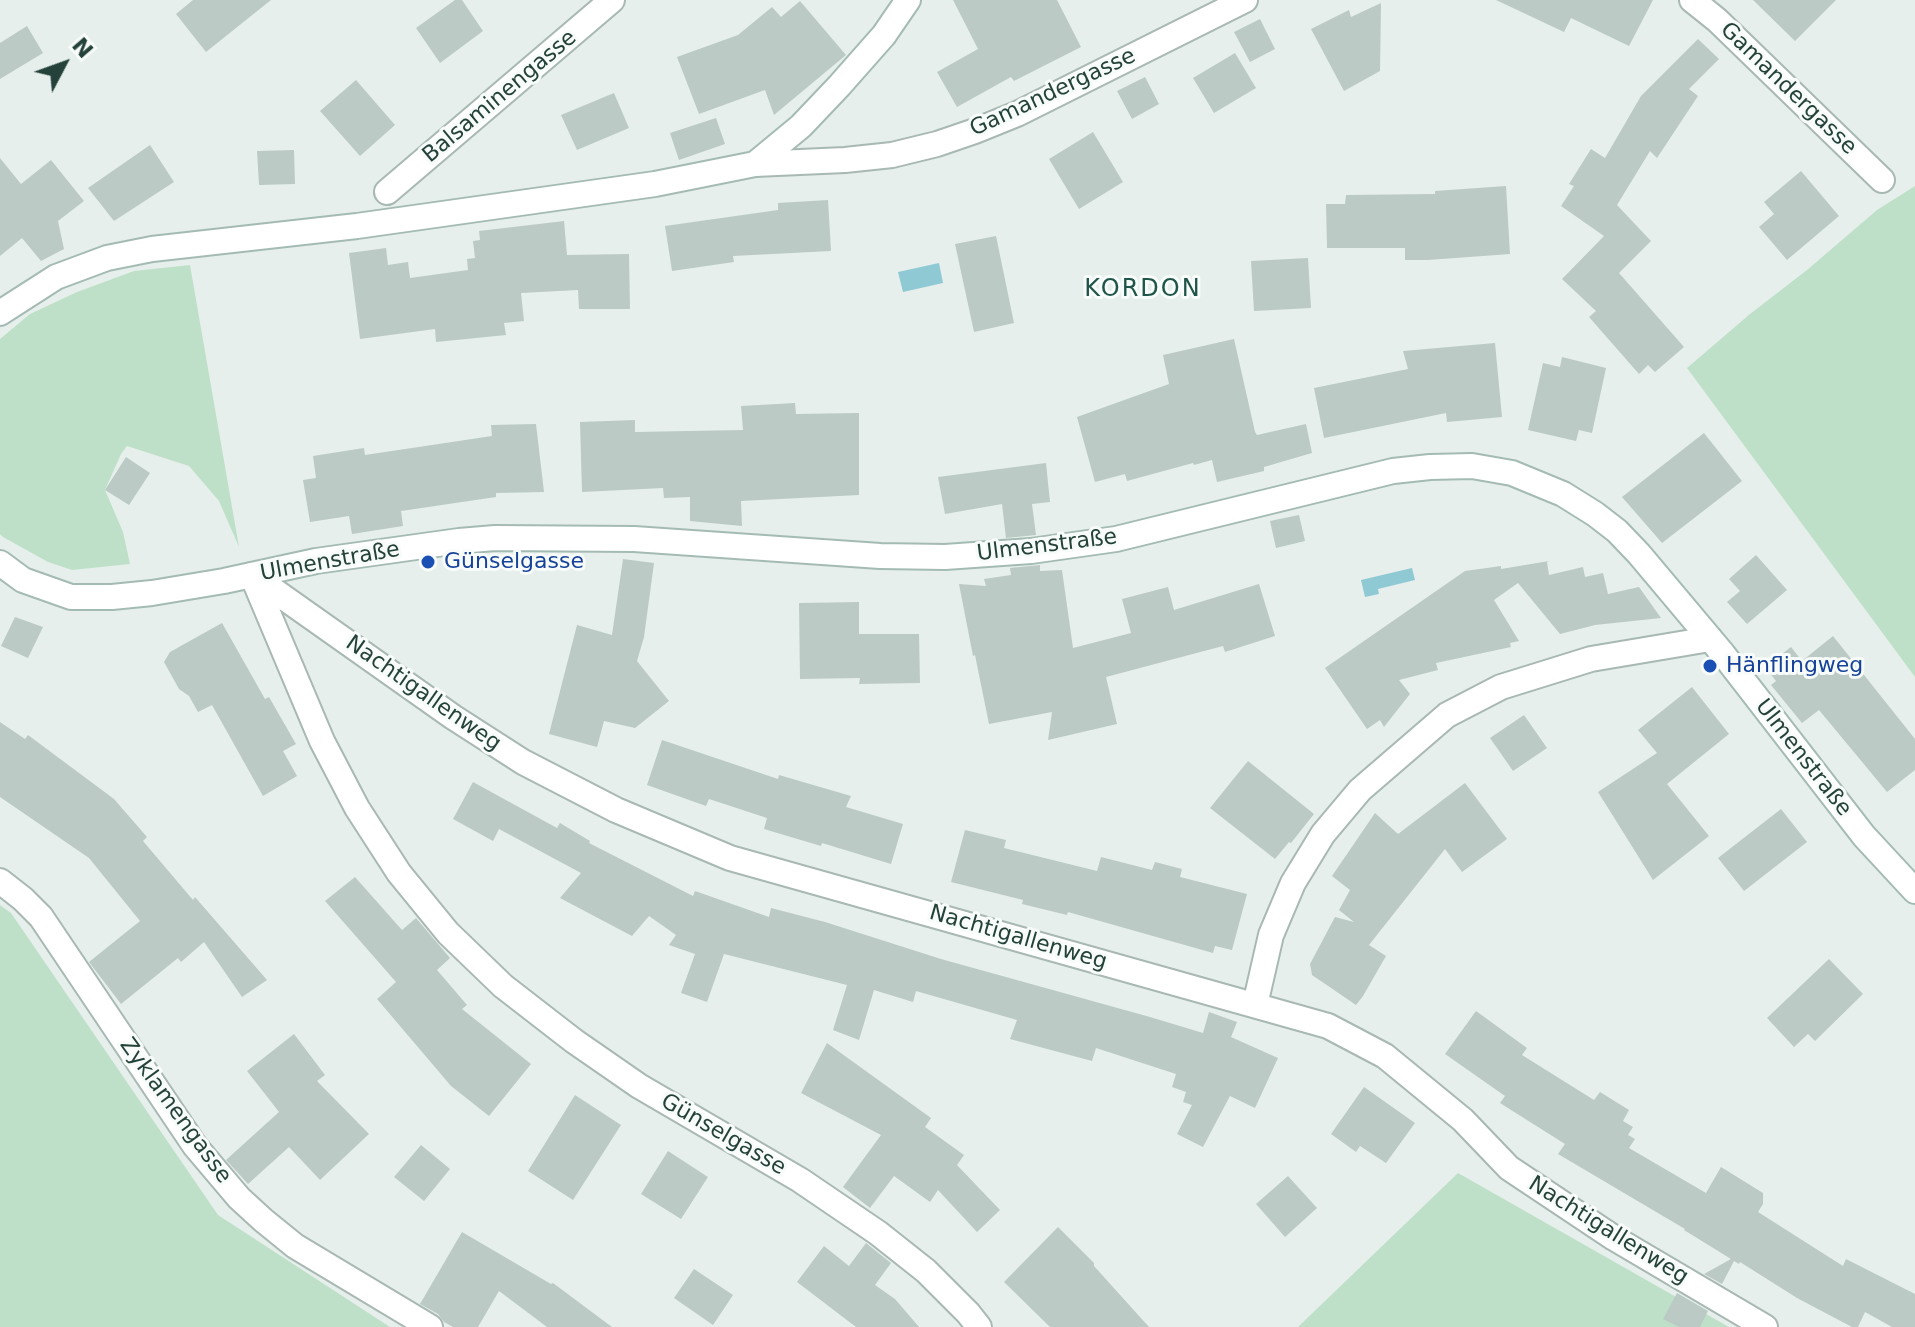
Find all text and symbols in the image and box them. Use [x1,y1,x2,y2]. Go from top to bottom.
street label: Gamandergasse [1714,17,1862,161]
north arrow [24,24,104,104]
street label: Balsaminengasse [418,25,582,169]
text: N [67,33,98,63]
street label: Gamandergasse [966,43,1140,143]
district label: KORDON [1084,276,1202,304]
street label: Ulmenstraße [975,524,1119,568]
street label: Ulmenstraße [258,537,402,587]
place label: Günselgasse [444,549,584,575]
marker: Günselgasse [419,553,437,571]
street label: Nachtigallenweg [340,631,506,757]
place label: Hänflingweg [1726,653,1863,679]
marker: Hänflingweg [1701,657,1719,675]
street label: Ulmenstraße [1749,694,1857,822]
street label: Nachtigallenweg [926,900,1110,976]
street label: Zyklamengasse [113,1033,237,1189]
street label: Günselgasse [656,1089,790,1181]
street label: Nachtigallenweg [1523,1171,1693,1291]

